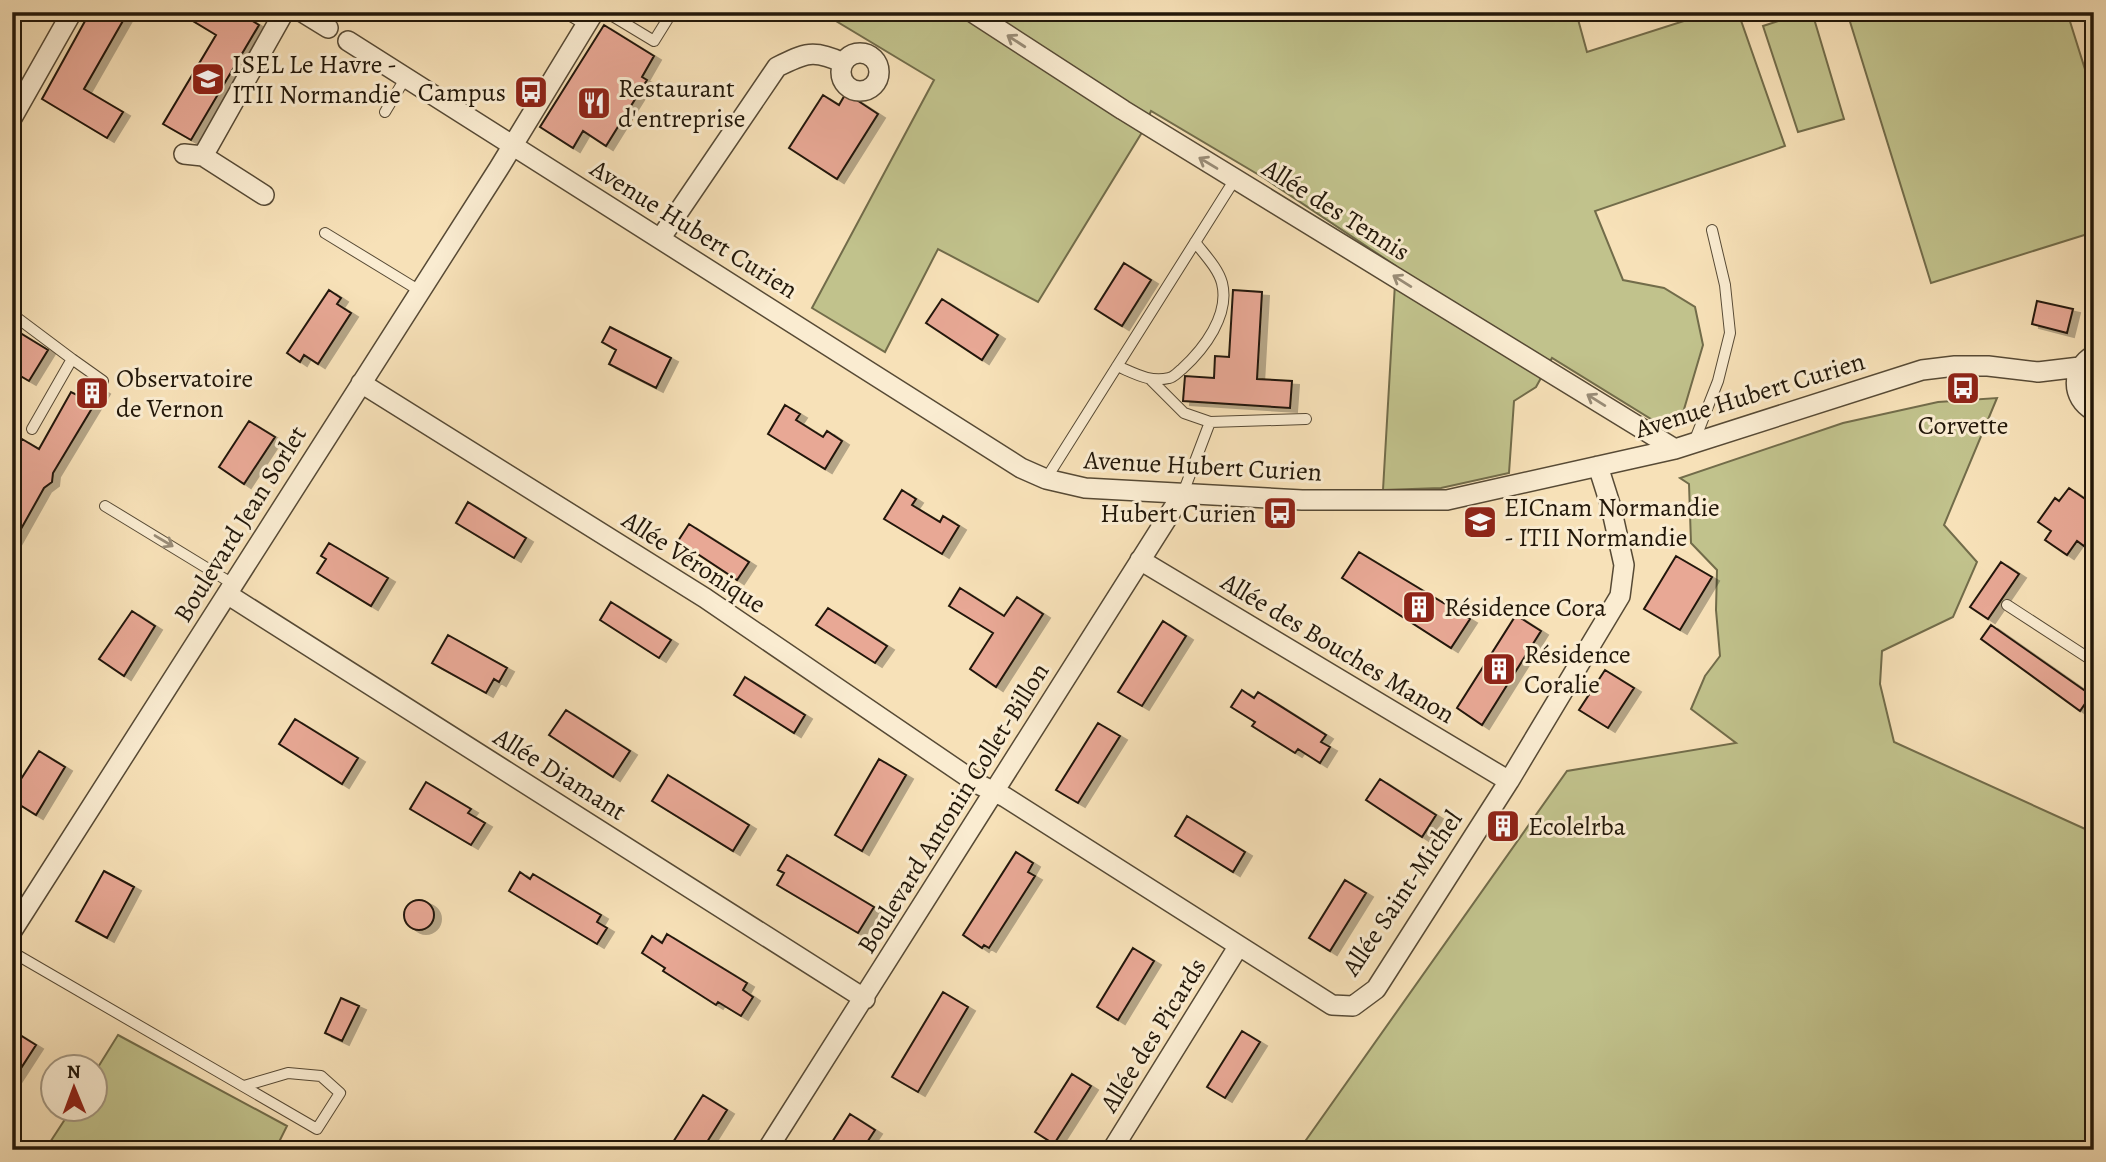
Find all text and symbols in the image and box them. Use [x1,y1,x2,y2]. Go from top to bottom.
one-way arrow [1007,34,1026,48]
place label: ISEL Le Havre - ITII Normandie [232,47,401,112]
school or university icon: ISEL Le Havre - ITII Normandie [189,60,227,98]
place label: Restaurant d'entreprise [618,71,745,136]
bus stop icon: Campus [512,73,550,111]
place label: Campus [418,75,506,110]
restaurant icon: Restaurant d'entreprise [575,84,613,122]
street label: Avenue Hubert Curien [583,150,804,307]
street label: Allée des Tennis [1255,150,1416,269]
one-way arrow [1199,155,1218,170]
one-way arrow [1393,274,1413,288]
street label: Avenue Hubert Curien [1630,343,1869,447]
place label: Observatoire de Vernon [116,361,253,426]
bus stop icon: Corvette [1944,369,1982,407]
building icon: Observatoire de Vernon [73,374,111,412]
one-way arrow [1587,393,1606,408]
place label: Corvette [1918,408,2008,443]
street label: Boulevard Jean Sorlet [165,419,315,629]
street label: Avenue Hubert Curien [1082,442,1323,490]
place label: EICnam Normandie - ITII Normandie [1504,490,1720,555]
bus stop icon: Hubert Curien [1261,494,1299,532]
place label: Hubert Curien [1100,496,1256,531]
street label: Allée Véronique [615,502,773,622]
school or university icon: EICnam Normandie - ITII Normandie [1461,503,1499,541]
one-way arrow [153,534,173,548]
street label: Allée des Bouches Manon [1214,564,1461,732]
building icon: Résidence Cora [1400,588,1438,626]
place label: Résidence Cora [1444,590,1606,625]
place label: Résidence Coralie [1524,637,1631,702]
building icon: Résidence Coralie [1480,650,1518,688]
street label: Boulevard Antonin Collet-Billon [849,656,1057,960]
street label: Allée Diamant [486,719,633,829]
street label: Allée Saint-Michel [1333,803,1470,983]
building icon: Ecolelrba [1484,807,1522,845]
place label: Ecolelrba [1528,809,1626,844]
street label: Allée des Picards [1091,951,1214,1119]
north arrow [38,1054,108,1124]
text: N [67,1059,81,1085]

